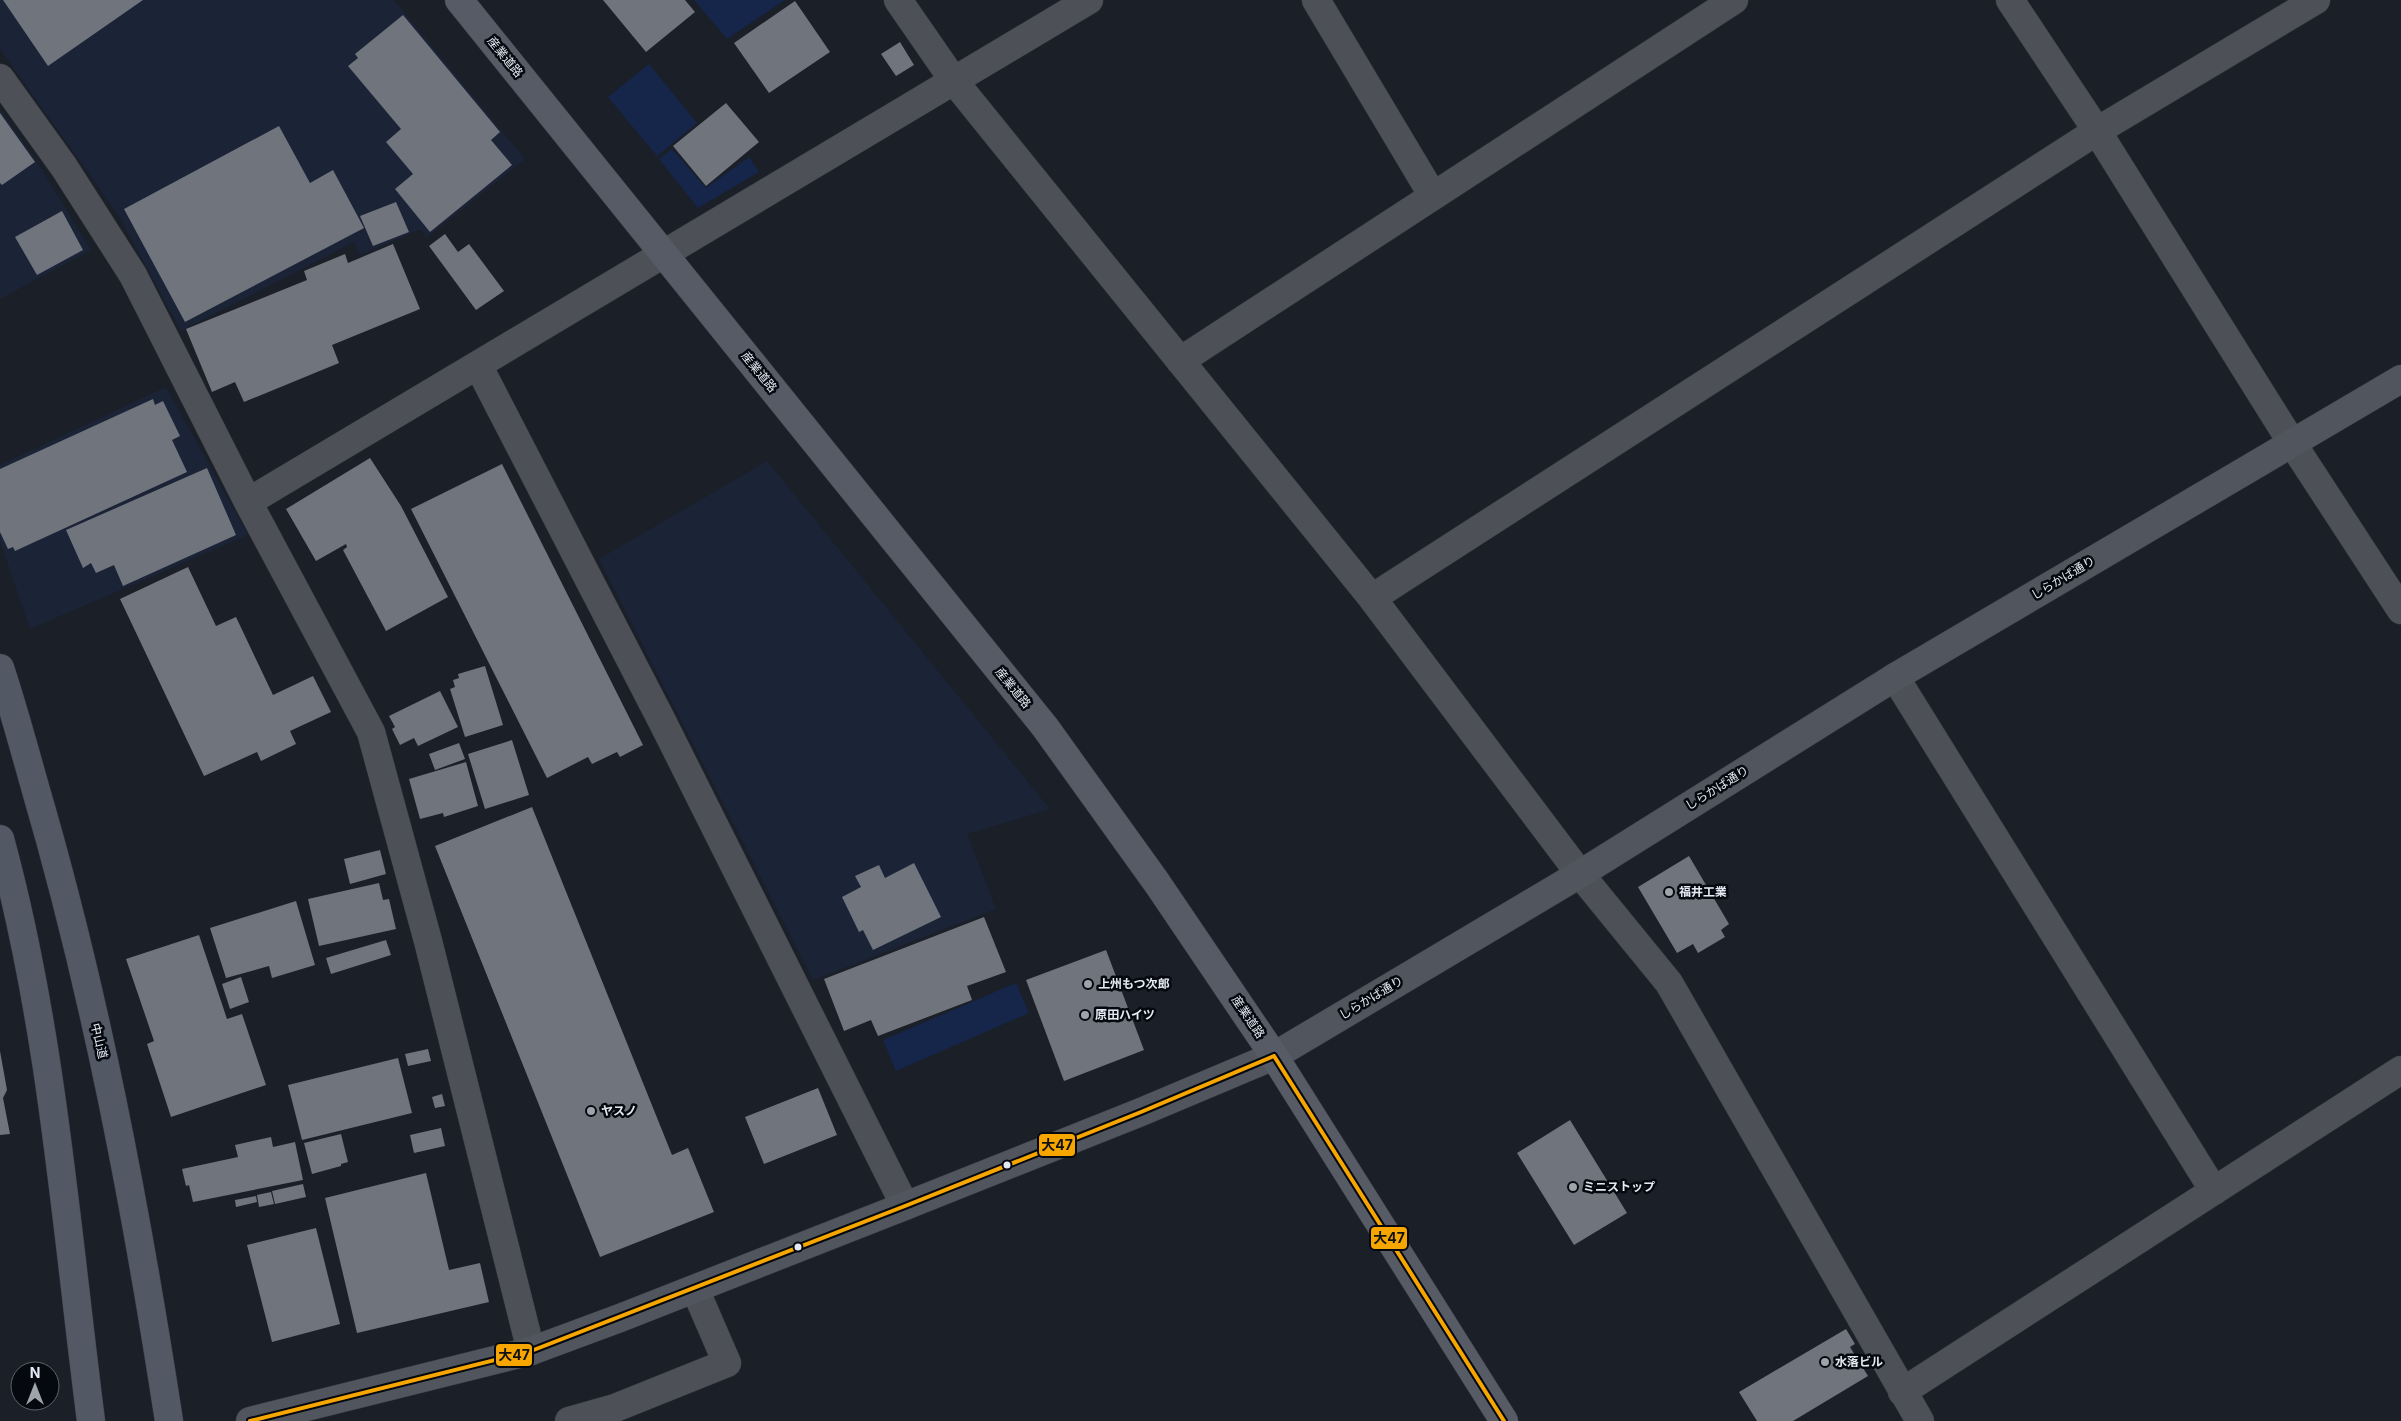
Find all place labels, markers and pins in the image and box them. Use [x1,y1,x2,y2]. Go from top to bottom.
place label: 福井工業 [1679,884,1727,899]
marker: 福井工業 [1663,886,1675,898]
place label: 上州もつ次郎 [1098,976,1170,991]
marker: 上州もつ次郎 [1082,978,1094,990]
place label: 原田ハイツ [1095,1007,1155,1022]
marker: 原田ハイツ [1079,1009,1091,1021]
place label: ヤスノ [601,1103,637,1118]
marker: ヤスノ [585,1105,597,1117]
unlabelled marker [1002,1160,1012,1170]
place label: ミニストップ [1583,1179,1655,1194]
marker: ミニストップ [1567,1181,1579,1193]
unlabelled marker [793,1242,803,1252]
place label: 水落ビル [1835,1354,1883,1369]
marker: 水落ビル [1819,1356,1831,1368]

